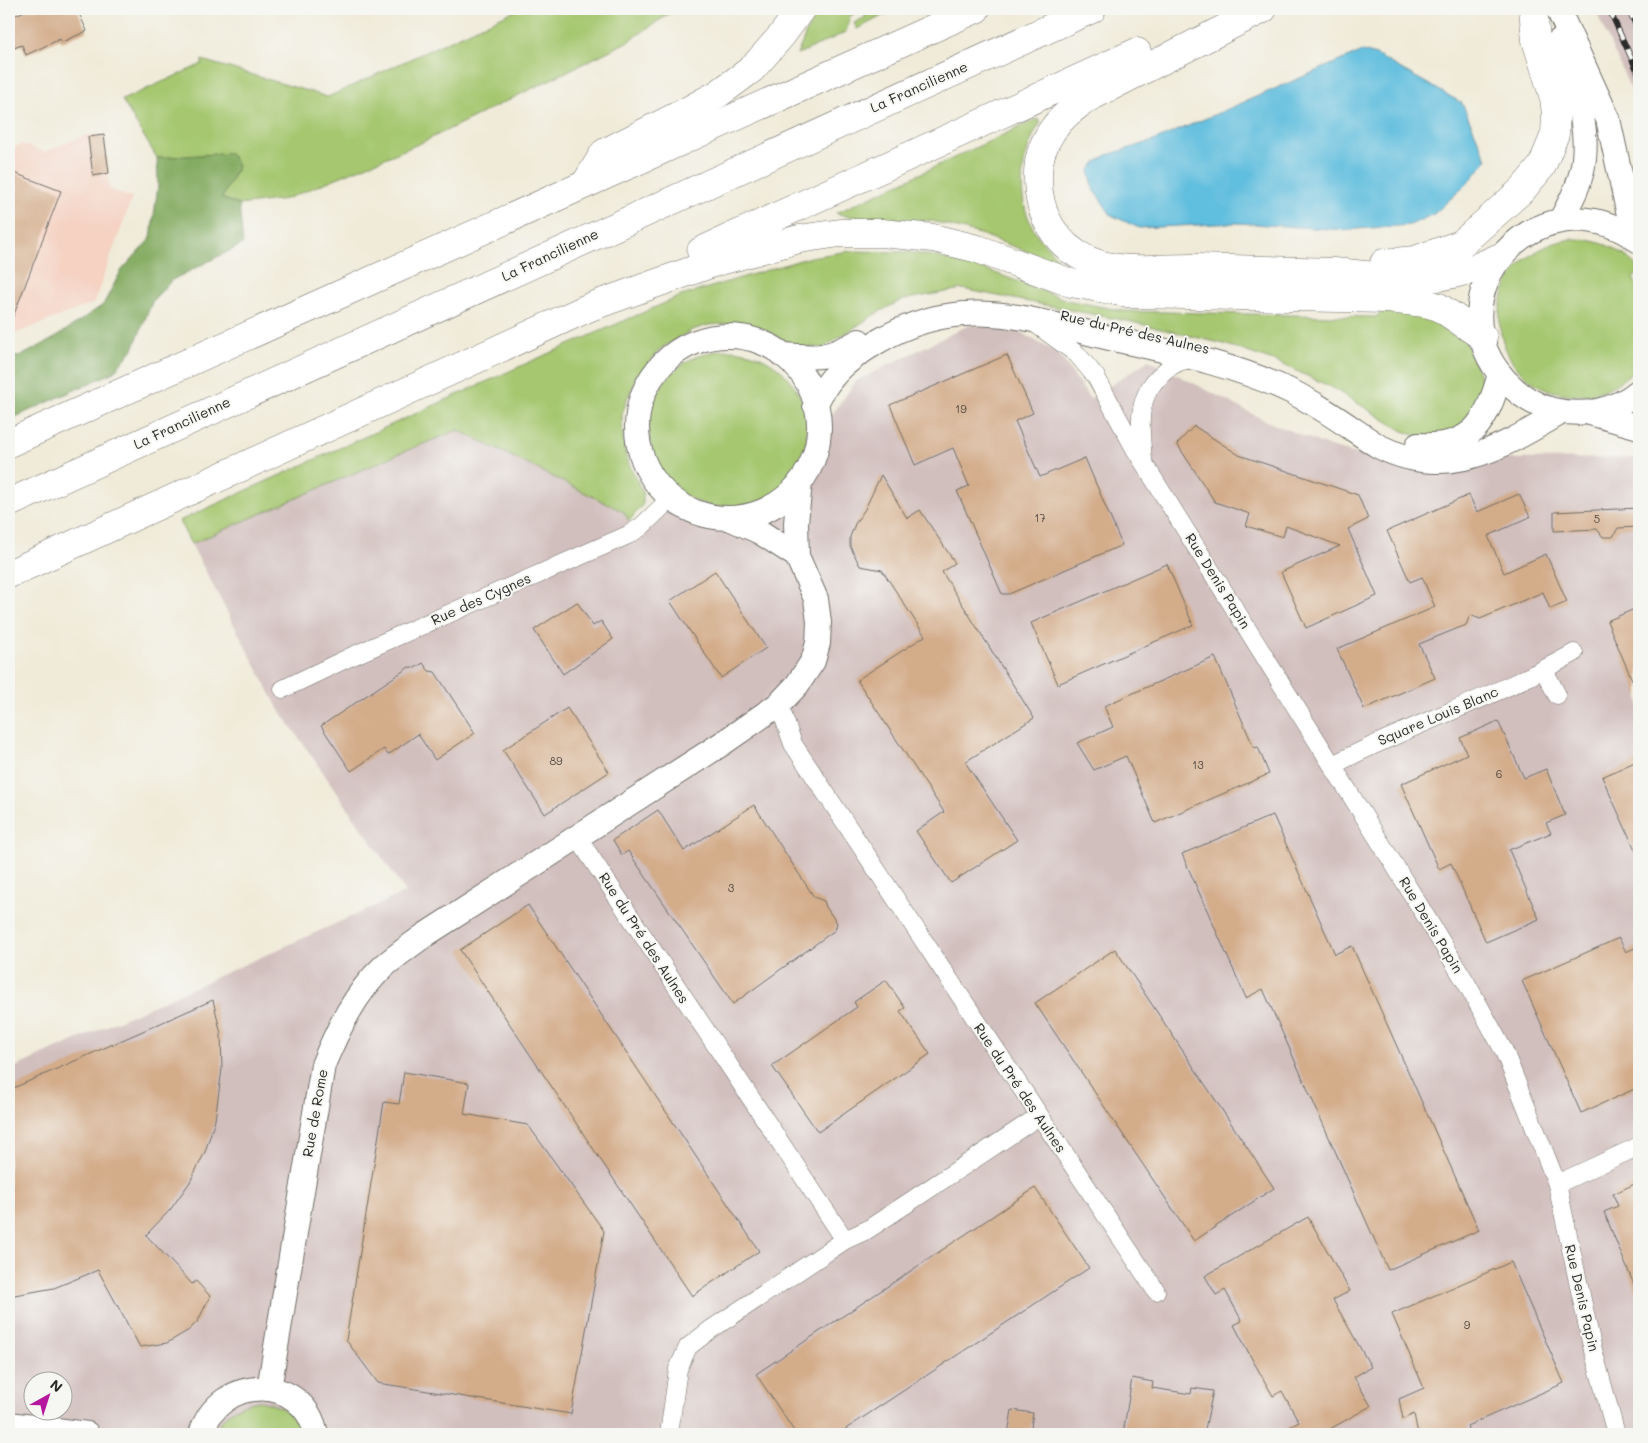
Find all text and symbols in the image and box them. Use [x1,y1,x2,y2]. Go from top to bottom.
street label: La Francilienne [867,56,971,117]
street label: La Francilienne [498,224,601,285]
street label: Rue du Pré des Aulnes [1059,305,1212,358]
street label: La Francilienne [130,392,233,453]
house number: 19 [955,401,967,416]
house number: 17 [1034,510,1046,525]
house number: 5 [1594,511,1600,526]
street label: Rue Denis Papin [1181,529,1255,632]
street label: Rue des Cygnes [428,568,534,629]
street label: Square Louis Blanc [1375,682,1501,750]
house number: 89 [549,753,563,768]
house number: 13 [1192,757,1204,772]
house number: 6 [1496,766,1502,781]
street label: Rue du Pré des Aulnes [595,869,694,1007]
street label: Rue Denis Papin [1395,873,1468,976]
house number: 3 [728,880,735,895]
street label: Rue du Pré des Aulnes [970,1019,1071,1156]
street label: Rue de Rome [297,1067,332,1158]
street label: Rue Denis Papin [1561,1242,1604,1353]
house number: 9 [1464,1317,1471,1332]
north arrow [22,1370,72,1420]
text: N [46,1375,67,1396]

